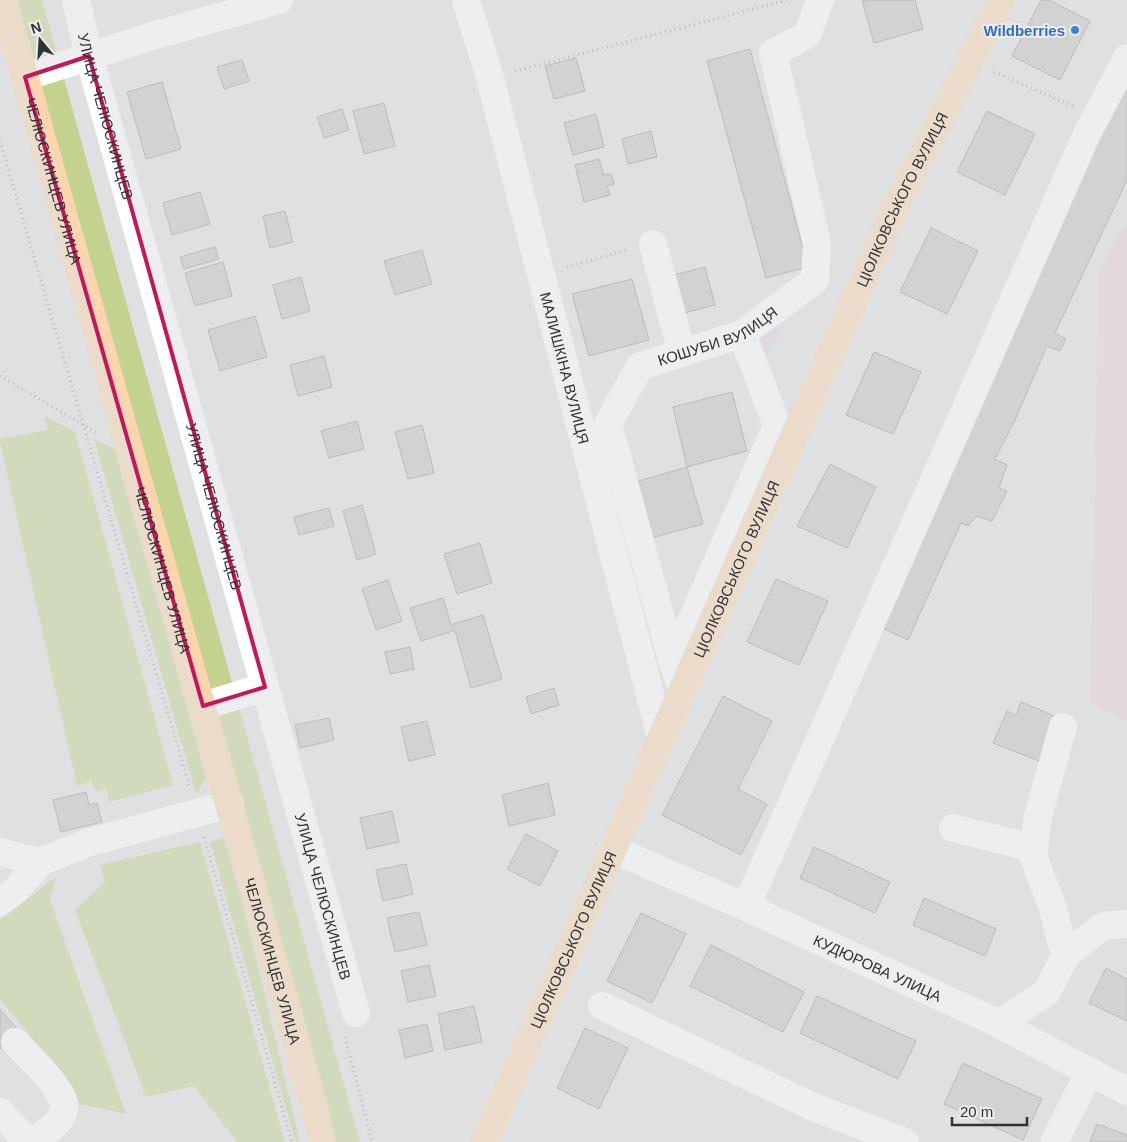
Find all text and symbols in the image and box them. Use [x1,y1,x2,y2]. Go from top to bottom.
north arrow [15,15,65,65]
text: N [29,18,43,37]
place label: Wildberries [983,22,1065,39]
marker: Wildberries [1069,24,1081,36]
street label: УЛИЦА ЧЕЛЮСКИНЦЕВ [75,31,137,201]
street label: ЧЕЛЮСКИНЦЕВ УЛИЦА [22,96,85,266]
street label: ЦІОЛКОВСЬКОГО ВУЛИЦЯ [852,109,951,289]
street label: МАЛИШКІНА ВУЛИЦЯ [537,290,593,446]
street label: КОШУБИ ВУЛИЦЯ [655,303,780,368]
street label: УЛИЦА ЧЕЛЮСКИНЦЕВ [183,421,246,592]
street label: ЦІОЛКОВСЬКОГО ВУЛИЦЯ [690,478,782,660]
street label: ЧЕЛЮСКИНЦЕВ УЛИЦА [132,485,195,655]
street label: УЛИЦА ЧЕЛЮСКИНЦЕВ [292,811,355,982]
street label: ЦІОЛКОВСЬКОГО ВУЛИЦЯ [527,849,619,1031]
street label: ЧЕЛЮСКИНЦЕВ УЛИЦА [241,876,304,1046]
street label: КУДЮРОВА УЛИЦА [811,931,944,1004]
scale bar [952,1094,1027,1126]
text: 20 m [960,1103,993,1120]

